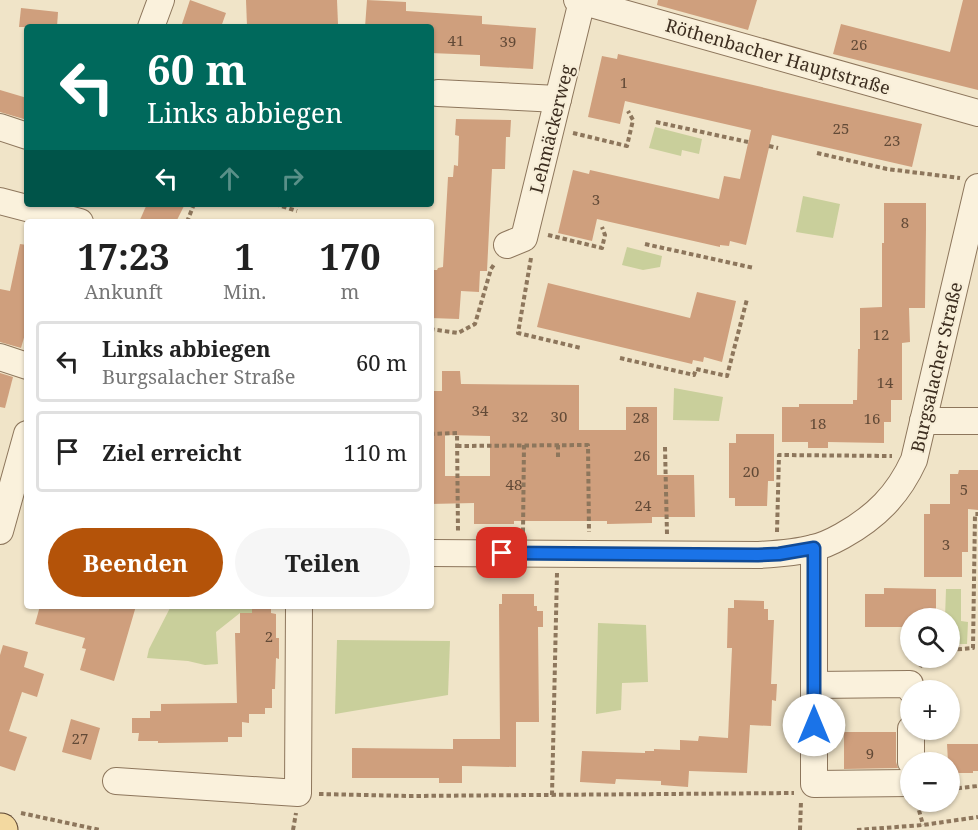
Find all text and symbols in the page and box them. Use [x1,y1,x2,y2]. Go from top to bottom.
street label: Röthenbacher Hauptstraße [663,12,893,100]
house number: 41 [448,30,464,50]
house number: 39 [500,31,516,51]
house number: 26 [851,34,867,54]
text: 60 m [147,40,247,97]
icon: left [48,48,126,126]
street label: Lehmäckerweg [523,62,579,196]
house number: 1 [620,72,628,92]
text: Links abbiegen [147,94,343,131]
house number: 25 [833,118,849,138]
house number: 23 [884,130,900,150]
icon: left [150,162,183,195]
icon: ahead [213,162,246,195]
icon: right [276,162,309,195]
house number: 3 [592,189,600,209]
house number: 8 [901,212,909,232]
text: 17:23 [77,232,170,281]
text: 1 [234,232,255,281]
text: 170 [320,232,381,281]
text: Ankunft [84,278,163,305]
text: Min. [223,278,266,305]
text: m [341,278,360,305]
street label: Burgsalacher Straße [905,279,967,455]
house number: 12 [873,324,889,344]
text: Links abbiegen [102,333,271,363]
icon: left [51,345,84,378]
text: 60 m [356,347,407,377]
text: Burgsalacher Straße [102,363,295,390]
house number: 14 [877,372,894,392]
house number: 34 [472,400,489,420]
house number: 32 [512,406,528,426]
house number: 30 [551,406,567,426]
house number: 28 [633,407,649,427]
house number: 16 [864,408,880,428]
house number: 18 [810,413,826,433]
icon: arrive [51,435,84,468]
text: Ziel erreicht [102,437,242,467]
text: 110 m [344,437,407,467]
house number: 26 [634,445,650,465]
house number: 20 [743,461,759,481]
house number: 48 [506,474,522,494]
house number: 5 [960,479,968,499]
house number: 24 [635,495,652,515]
pin [476,527,527,578]
button: Beenden [48,528,223,597]
button: Teilen [235,528,410,597]
house number: 3 [942,534,950,554]
icon: arrive [485,536,518,569]
map controls [900,608,960,812]
button: search [900,608,960,668]
house number: 2 [265,626,273,646]
button: + [900,680,960,740]
position arrow [782,693,846,757]
house number: 27 [72,728,88,748]
house number: 9 [866,743,874,763]
button: − [900,752,960,812]

